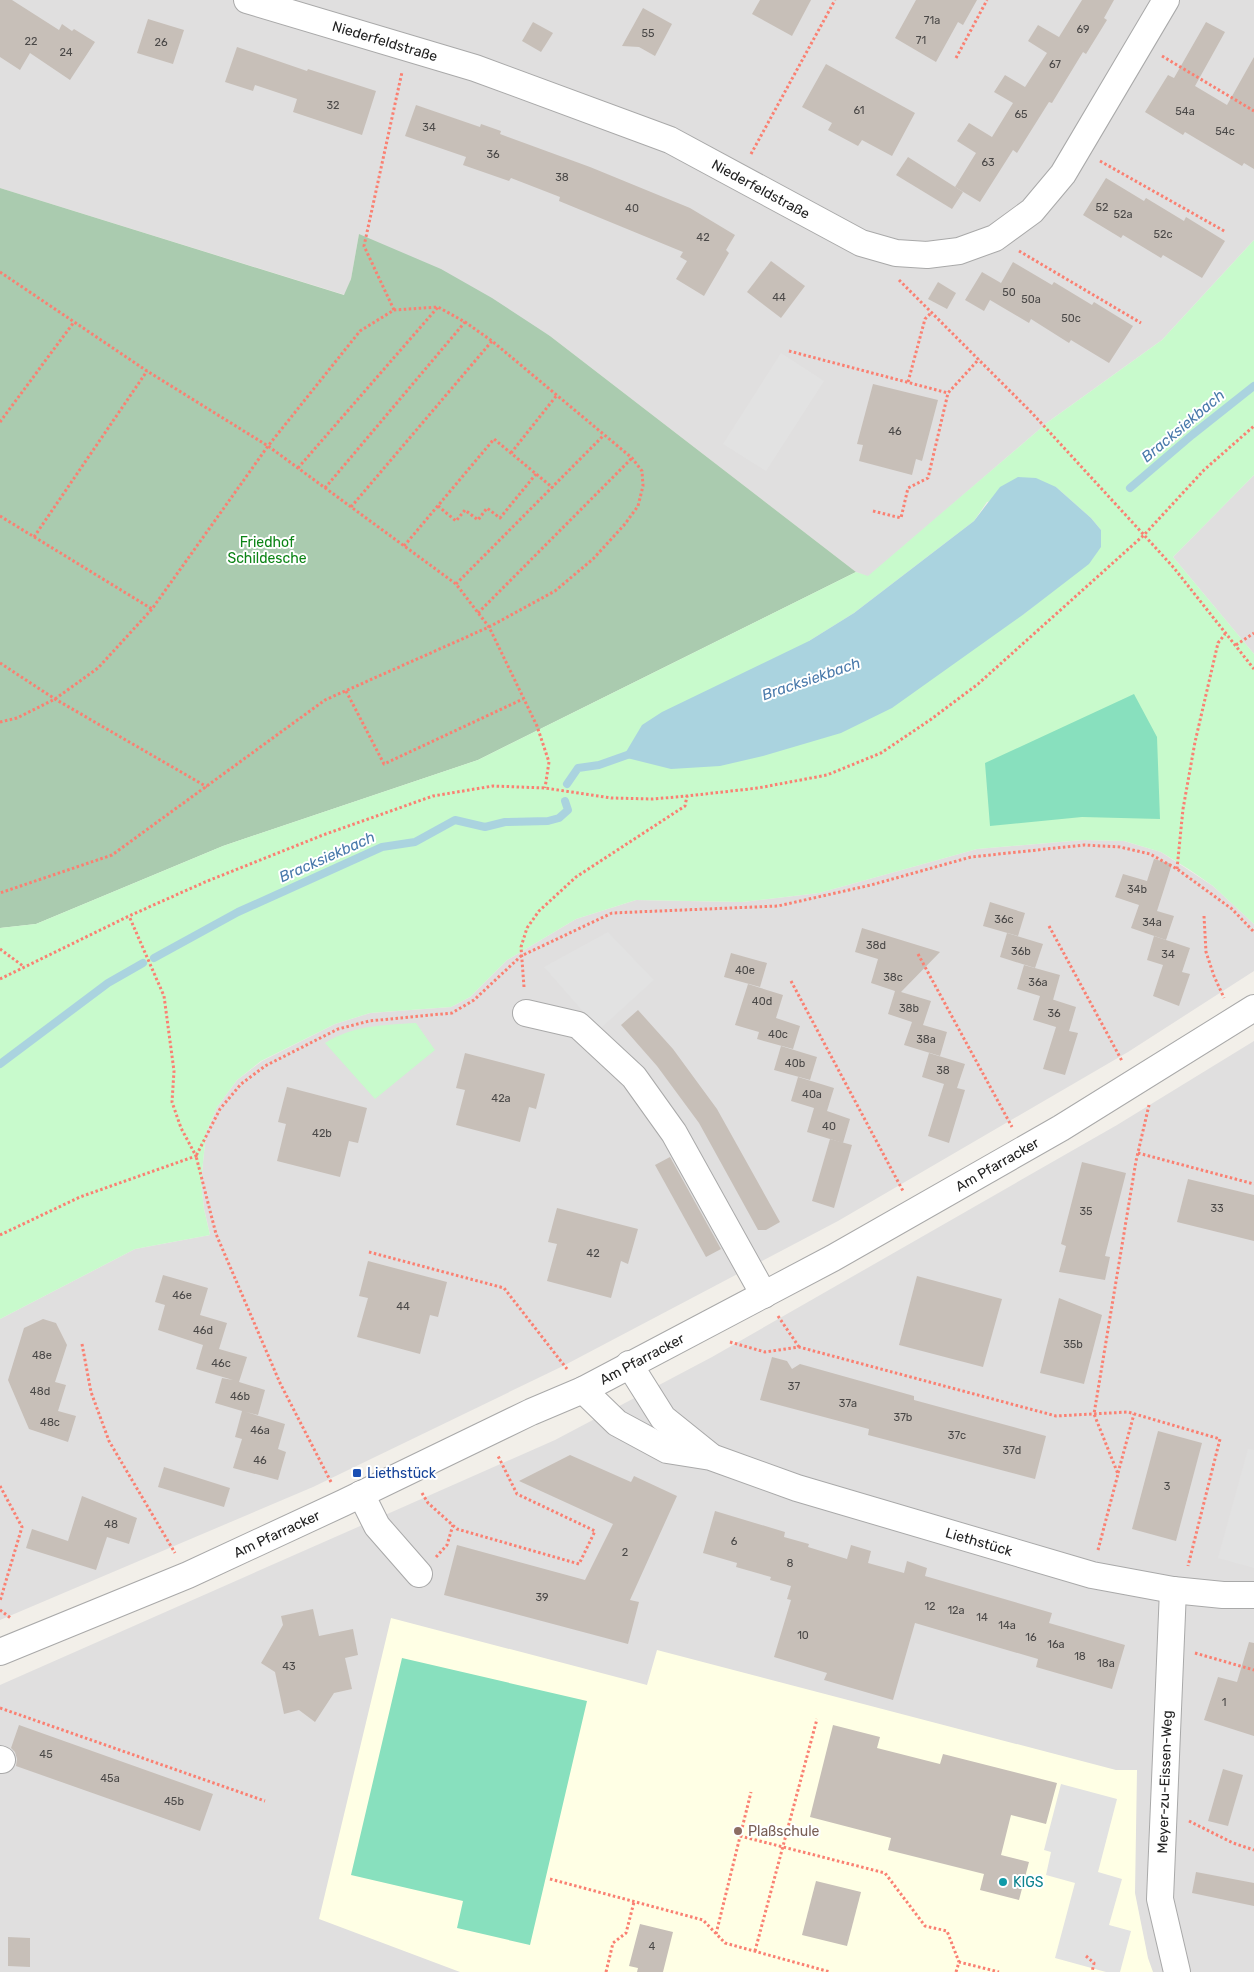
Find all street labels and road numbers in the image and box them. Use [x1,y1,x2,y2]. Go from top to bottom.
street label: Niederfeldstraße [330,17,440,65]
street label: Niederfeldstraße [709,156,813,222]
street label: Am Pfarracker [952,1134,1042,1195]
street label: Am Pfarracker [597,1329,688,1388]
street label: Am Pfarracker [231,1506,323,1561]
street label: Liethstück [944,1524,1015,1560]
street label: Meyer-zu-Eissen-Weg [1154,1710,1176,1854]

